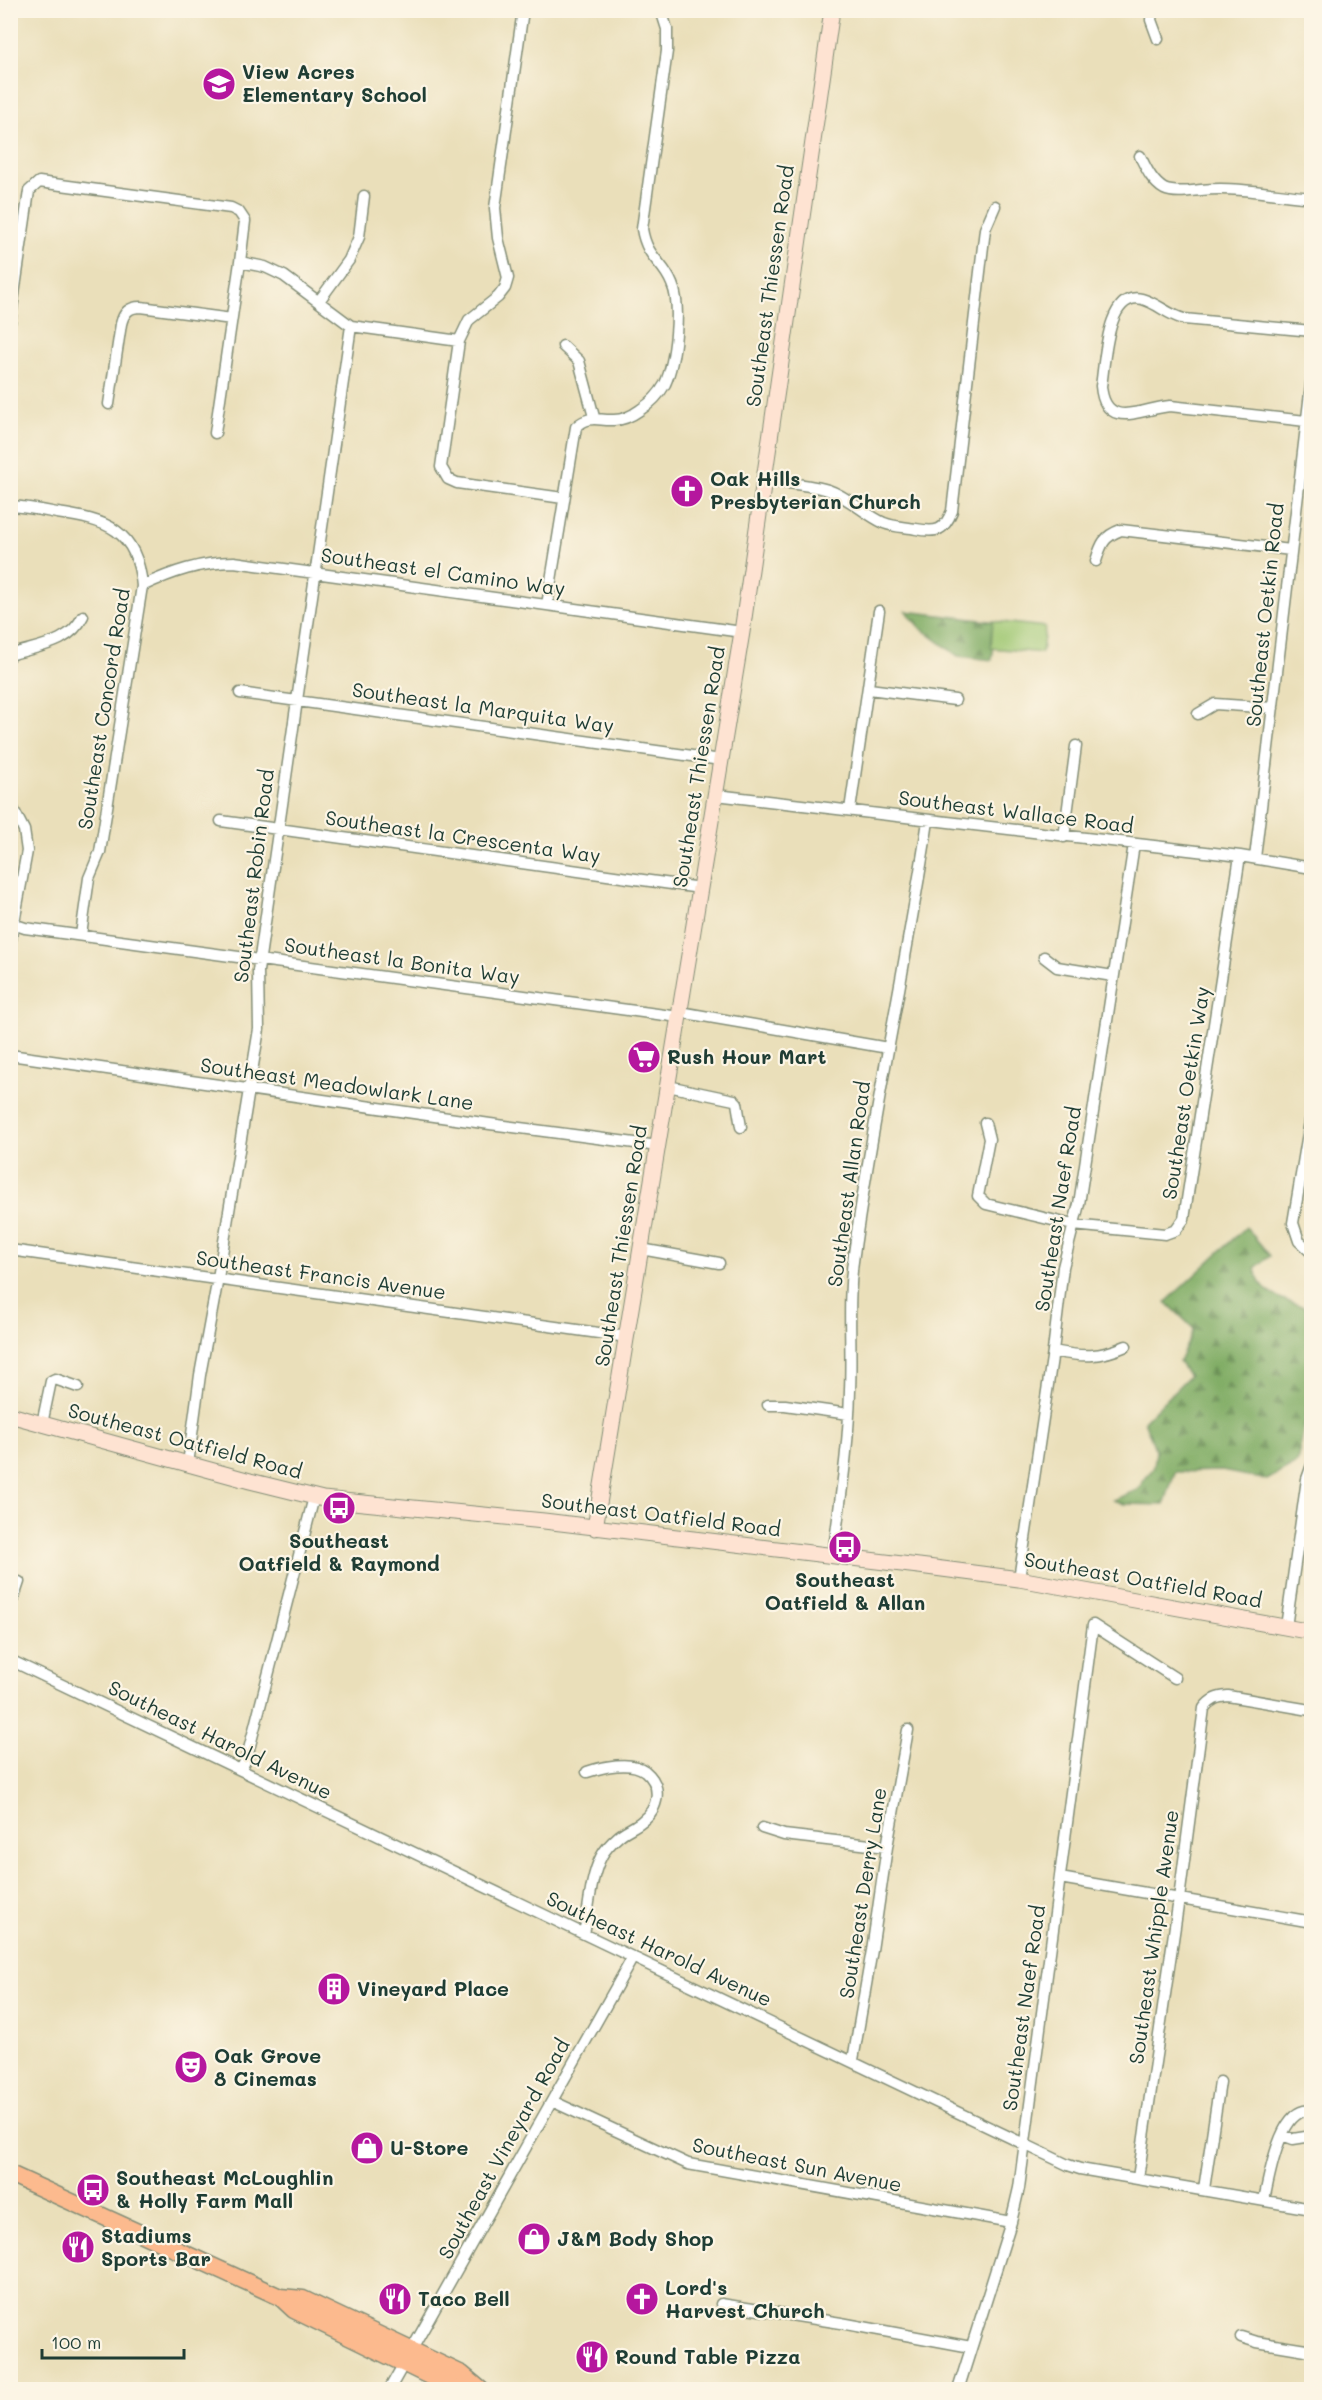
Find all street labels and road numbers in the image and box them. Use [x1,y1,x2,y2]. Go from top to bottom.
street label: Southeast Thiessen Road [739,163,799,408]
street label: Southeast Oetkin Road [1239,502,1289,728]
street label: Southeast el Camino Way [319,541,567,601]
street label: Southeast Concord Road [71,586,135,831]
street label: Southeast Thiessen Road [666,644,730,889]
street label: Southeast la Marquita Way [350,676,616,738]
street label: Southeast Robin Road [227,768,279,984]
street label: Southeast Wallace Road [897,784,1135,838]
street label: Southeast la Crescenta Way [324,804,602,868]
street label: Southeast la Bonita Way [283,931,521,989]
street label: Southeast Oetkin Way [1155,984,1215,1201]
street label: Southeast Meadowlark Lane [199,1051,475,1115]
street label: Southeast Allan Road [821,1079,875,1288]
street label: Southeast Naef Road [1028,1104,1086,1313]
street label: Southeast Thiessen Road [588,1123,652,1368]
street label: Southeast Francis Avenue [195,1244,448,1304]
street label: Southeast Oatfield Road [65,1396,305,1484]
street label: Southeast Oatfield Road [540,1486,782,1542]
street label: Southeast Oatfield Road [1022,1545,1264,1613]
street label: Southeast Harold Avenue [104,1674,337,1805]
street label: Southeast Derry Lane [832,1785,892,2000]
street label: Southeast Whipple Avenue [1122,1808,1184,2066]
street label: Southeast Harold Avenue [543,1884,776,2012]
street label: Southeast Naef Road [996,1903,1050,2112]
street label: Southeast Vineyard Road [432,2034,575,2263]
street label: Southeast Sun Avenue [690,2131,904,2197]

